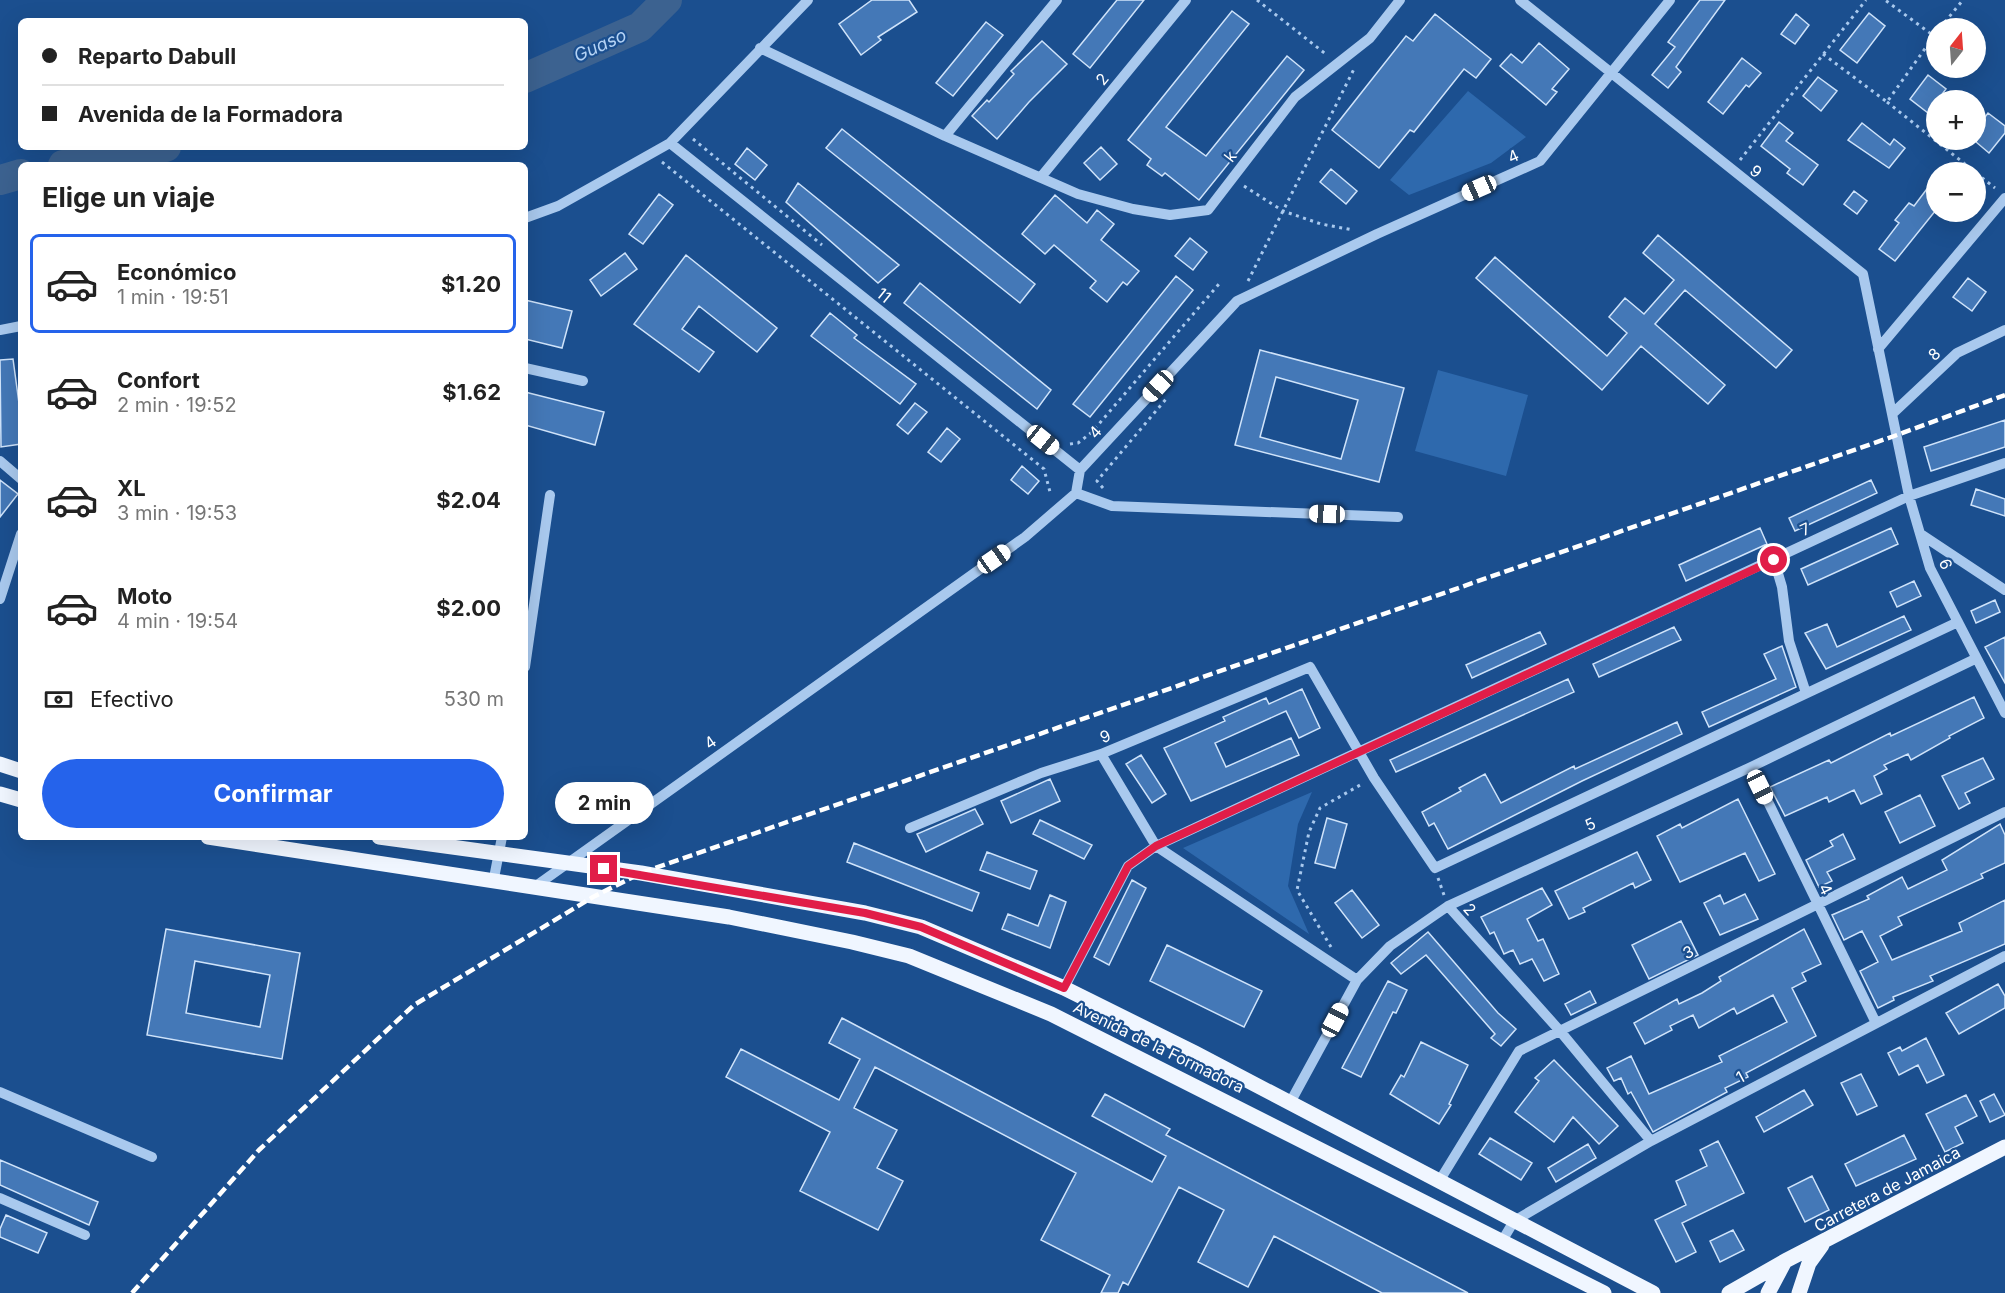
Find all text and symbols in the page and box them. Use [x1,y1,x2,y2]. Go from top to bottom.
north arrow [1926,18,1986,78]
map controls [1926,18,1986,222]
water label: Guaso [570,24,630,66]
text: Reparto Dabull [78,43,236,69]
street label: 2 [1091,69,1113,89]
button: + [1926,90,1986,150]
text: Avenida de la Formadora [78,101,343,127]
street label: 4 [1504,145,1522,167]
street label: k [1219,146,1241,166]
street label: 9 [1746,160,1766,182]
button: − [1926,162,1986,222]
car [1459,172,1499,204]
text: Elige un viaje [42,181,215,214]
icon: car [45,257,99,311]
text: Económico [117,259,236,285]
text: $1.20 [441,271,501,297]
street label: 11 [873,283,895,307]
text: 1 min · 19:51 [117,285,229,309]
street label: 8 [1924,343,1944,365]
icon: car [45,365,99,419]
text: Confort [117,367,200,393]
car [1139,367,1177,405]
text: $1.62 [442,379,501,405]
text: 2 min · 19:52 [117,393,237,417]
street label: 4 [1084,421,1106,443]
car [1023,422,1063,458]
icon: car [45,473,99,527]
text: XL [117,475,146,501]
text: $2.04 [436,487,501,513]
text: 3 min · 19:53 [117,501,237,525]
car [1309,504,1345,524]
street label: 7 [1797,518,1813,540]
car [974,541,1014,577]
route start [1760,546,1787,573]
street label: 6 [1935,556,1957,572]
icon: car [45,581,99,635]
text: Moto [117,583,172,609]
text: $2.00 [436,595,501,621]
text: 4 min · 19:54 [117,609,238,633]
icon: cash [42,683,75,716]
text: Efectivo [90,686,174,712]
text: 530 m [444,687,504,711]
street label: 9 [1097,725,1113,747]
street label: 4 [700,731,720,753]
button: Confirmar [42,759,504,828]
car [1744,767,1776,807]
callout: 2 min [554,782,654,824]
text: 2 min [578,791,631,815]
street label: 5 [1581,813,1599,835]
route end [590,855,617,882]
street label: 4 [1815,880,1837,898]
street label: 2 [1459,899,1481,919]
street label: 3 [1679,941,1697,963]
street label: Avenida de la Formadora [1070,997,1248,1097]
car [1319,1000,1351,1040]
street label: 1 [1732,1067,1748,1087]
street label: Carretera de Jamaica [1810,1142,1964,1236]

